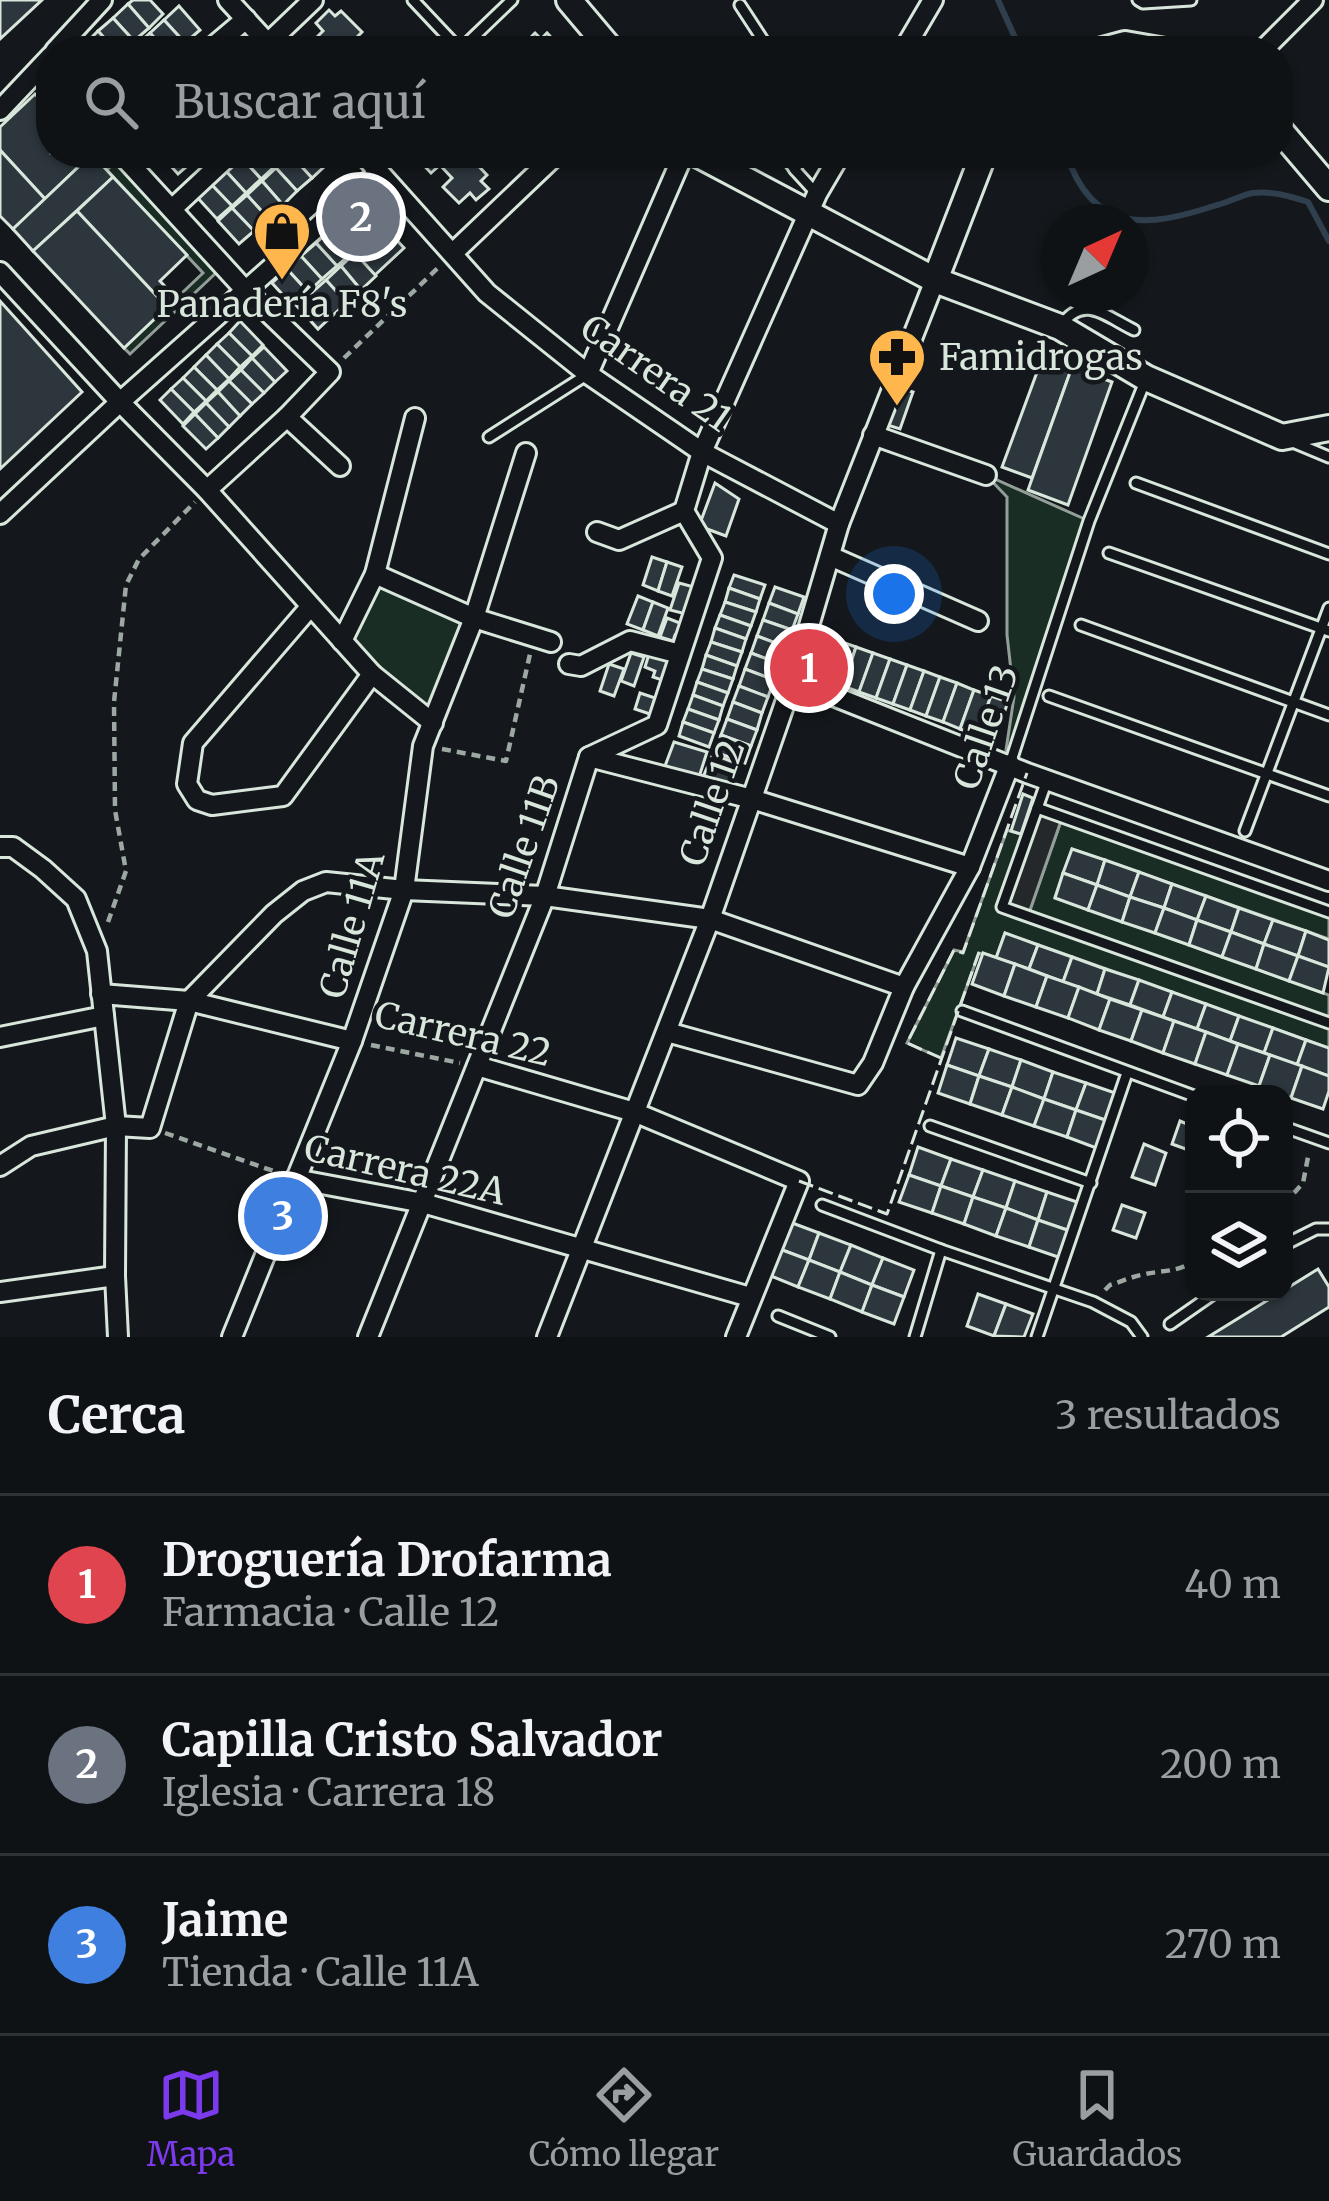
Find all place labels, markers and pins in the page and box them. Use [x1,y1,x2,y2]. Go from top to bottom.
pin: 2 [322,172,400,262]
shop icon: Panadería F8's [251,200,313,282]
place label: Panadería F8's [157,282,407,327]
pharmacy icon: Famidrogas [866,326,928,408]
place label: Famidrogas [939,335,1143,380]
pin: 1 [770,623,848,713]
pin: 3 [244,1171,322,1261]

